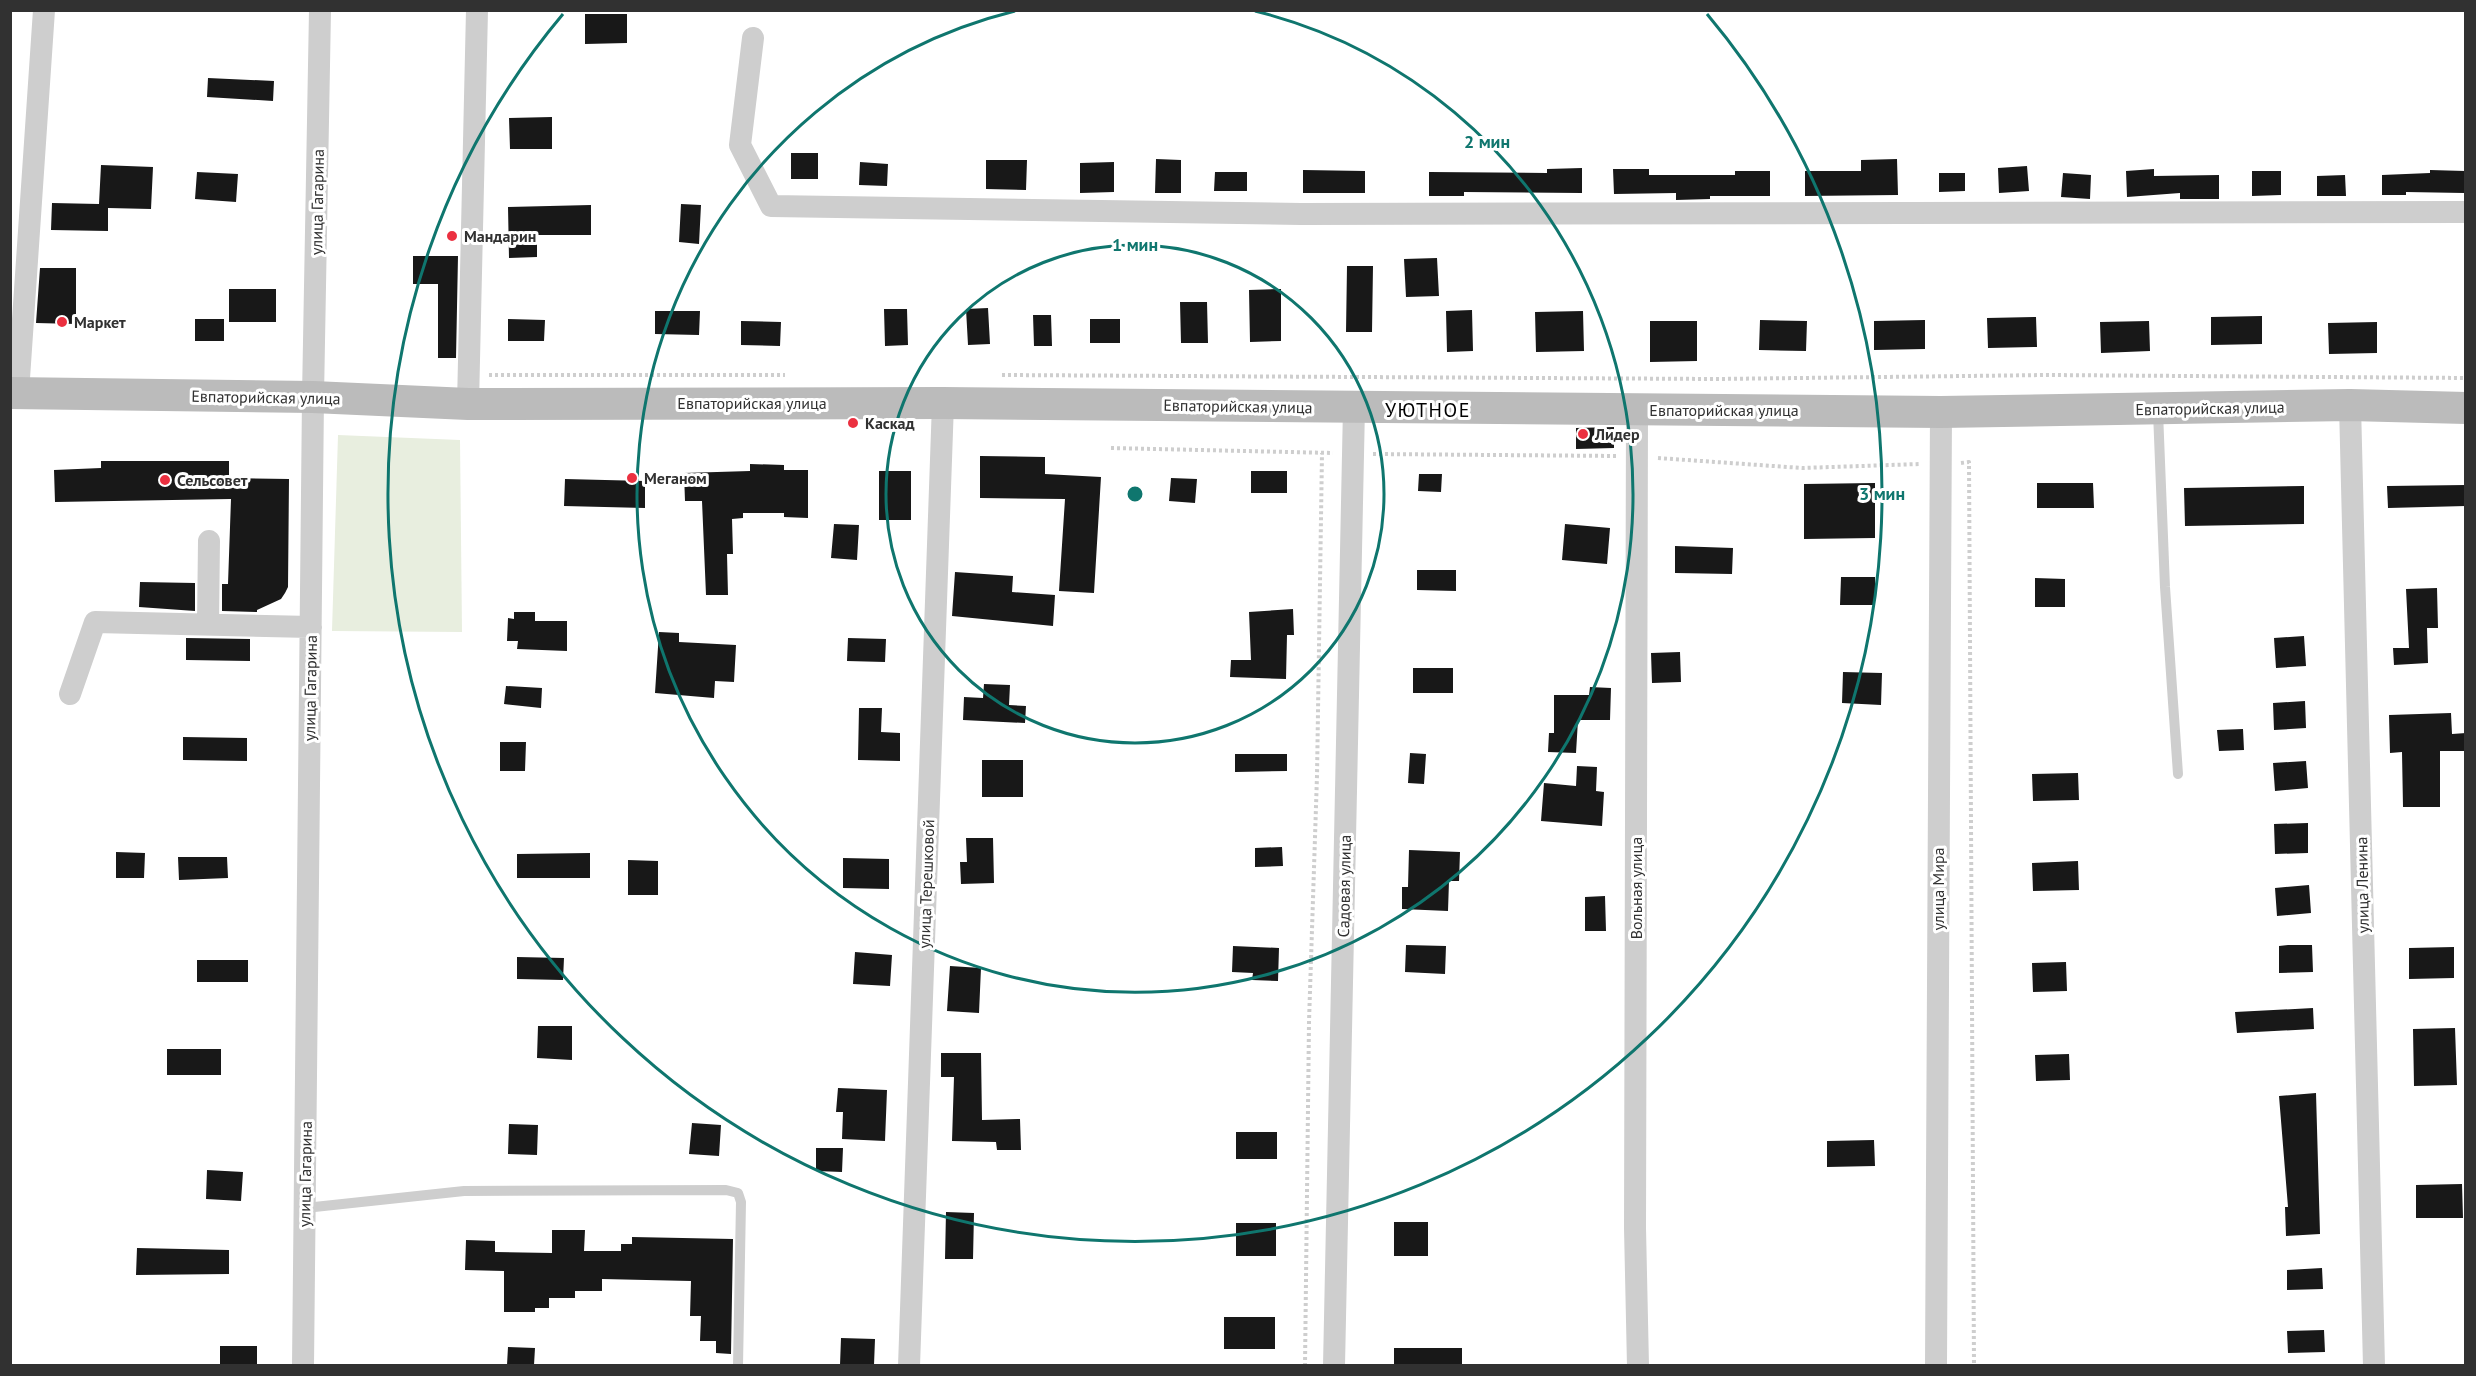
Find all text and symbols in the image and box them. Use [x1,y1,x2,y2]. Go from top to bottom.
text: 2 мин [1464,130,1510,153]
street label: улица Гагарина [306,149,328,255]
place label: Мандарин [464,226,536,246]
marker: Мандарин [445,229,459,243]
text: 1 мин [1112,233,1158,256]
place label: Маркет [74,312,126,332]
marker: Маркет [55,315,69,329]
street label: Евпаторийская улица [191,386,341,408]
street label: Евпаторийская улица [677,393,827,413]
street label: Евпаторийская улица [1163,395,1313,417]
district label: УЮТНОЕ [1385,397,1471,423]
street label: Евпаторийская улица [2135,397,2285,419]
street label: Евпаторийская улица [1649,400,1799,420]
place label: Каскад [865,413,915,433]
marker: Каскад [846,416,860,430]
place label: Лидер [1594,424,1640,444]
marker: Лидер [1576,427,1590,441]
place label: Меганом [644,468,707,488]
place label: Сельсовет [177,470,248,490]
marker: Меганом [625,471,639,485]
marker: Сельсовет [158,473,172,487]
text: 3 мин [1859,482,1905,505]
centre of rings [1125,484,1145,504]
street label: улица Гагарина [299,635,321,741]
street label: улица Терешковой [914,819,938,949]
street label: Садовая улица [1333,834,1355,938]
street label: улица Ленина [2351,836,2373,934]
street label: Вольная улица [1626,837,1646,939]
street label: улица Мира [1928,848,1948,930]
street label: улица Гагарина [294,1121,316,1227]

